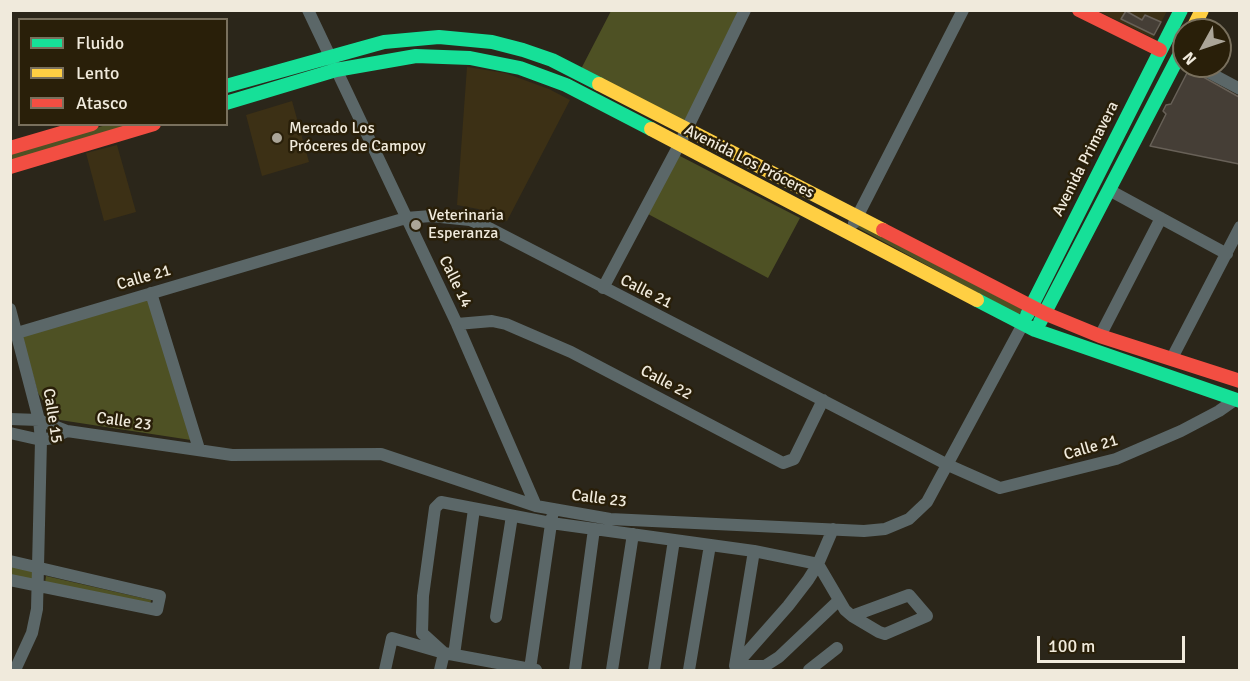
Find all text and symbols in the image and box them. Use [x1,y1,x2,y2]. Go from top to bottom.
legend [18,18,228,126]
north arrow [1172,18,1232,78]
text: Fluido [76,32,124,54]
text: N [1179,48,1201,69]
text: Lento [76,62,119,84]
text: Atasco [76,92,128,114]
street label: Avenida Primavera [1049,98,1123,220]
place label: Mercado Los Próceres de Campoy [289,119,426,157]
street label: Avenida Los Próceres [681,121,817,203]
marker: Mercado Los Próceres de Campoy [270,131,284,145]
place label: Veterinaria Esperanza [428,206,504,244]
marker: Veterinaria Esperanza [409,218,423,232]
street label: Calle 14 [434,253,476,311]
street label: Calle 21 [115,261,173,295]
street label: Calle 21 [617,271,675,313]
street label: Calle 22 [637,361,695,405]
street label: Calle 15 [38,387,66,445]
street label: Calle 23 [95,409,153,435]
street label: Calle 21 [1062,431,1120,465]
street label: Calle 23 [570,486,628,512]
scale bar [1040,624,1188,662]
text: 100 m [1048,635,1095,657]

